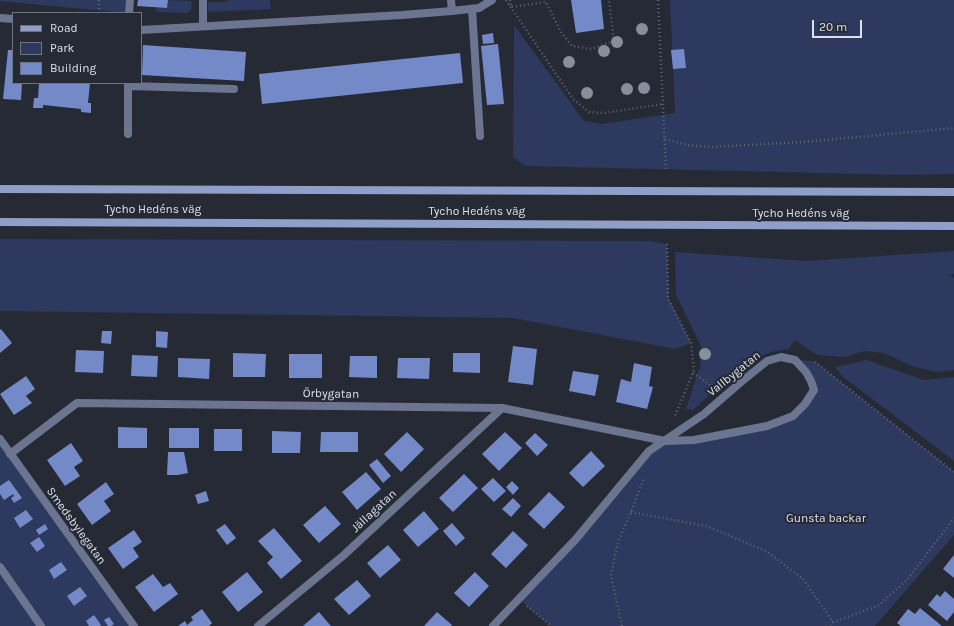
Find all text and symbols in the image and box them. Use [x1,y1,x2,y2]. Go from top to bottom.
legend [12,12,142,84]
scale bar [814,12,864,38]
text: 20 m [819,20,847,34]
text: Road [50,21,78,35]
text: Park [50,41,74,55]
text: Building [50,61,96,75]
street label: Tycho Hedéns väg [105,203,201,217]
street label: Tycho Hedéns väg [429,205,525,219]
street label: Tycho Hedéns väg [753,207,849,221]
street label: Vallbygatan [705,348,763,400]
street label: Örbygatan [303,386,359,402]
street label: Smedsbylegatan [43,485,109,567]
street label: Jällagatan [348,486,400,536]
park label: Gunsta backar [786,512,866,526]

